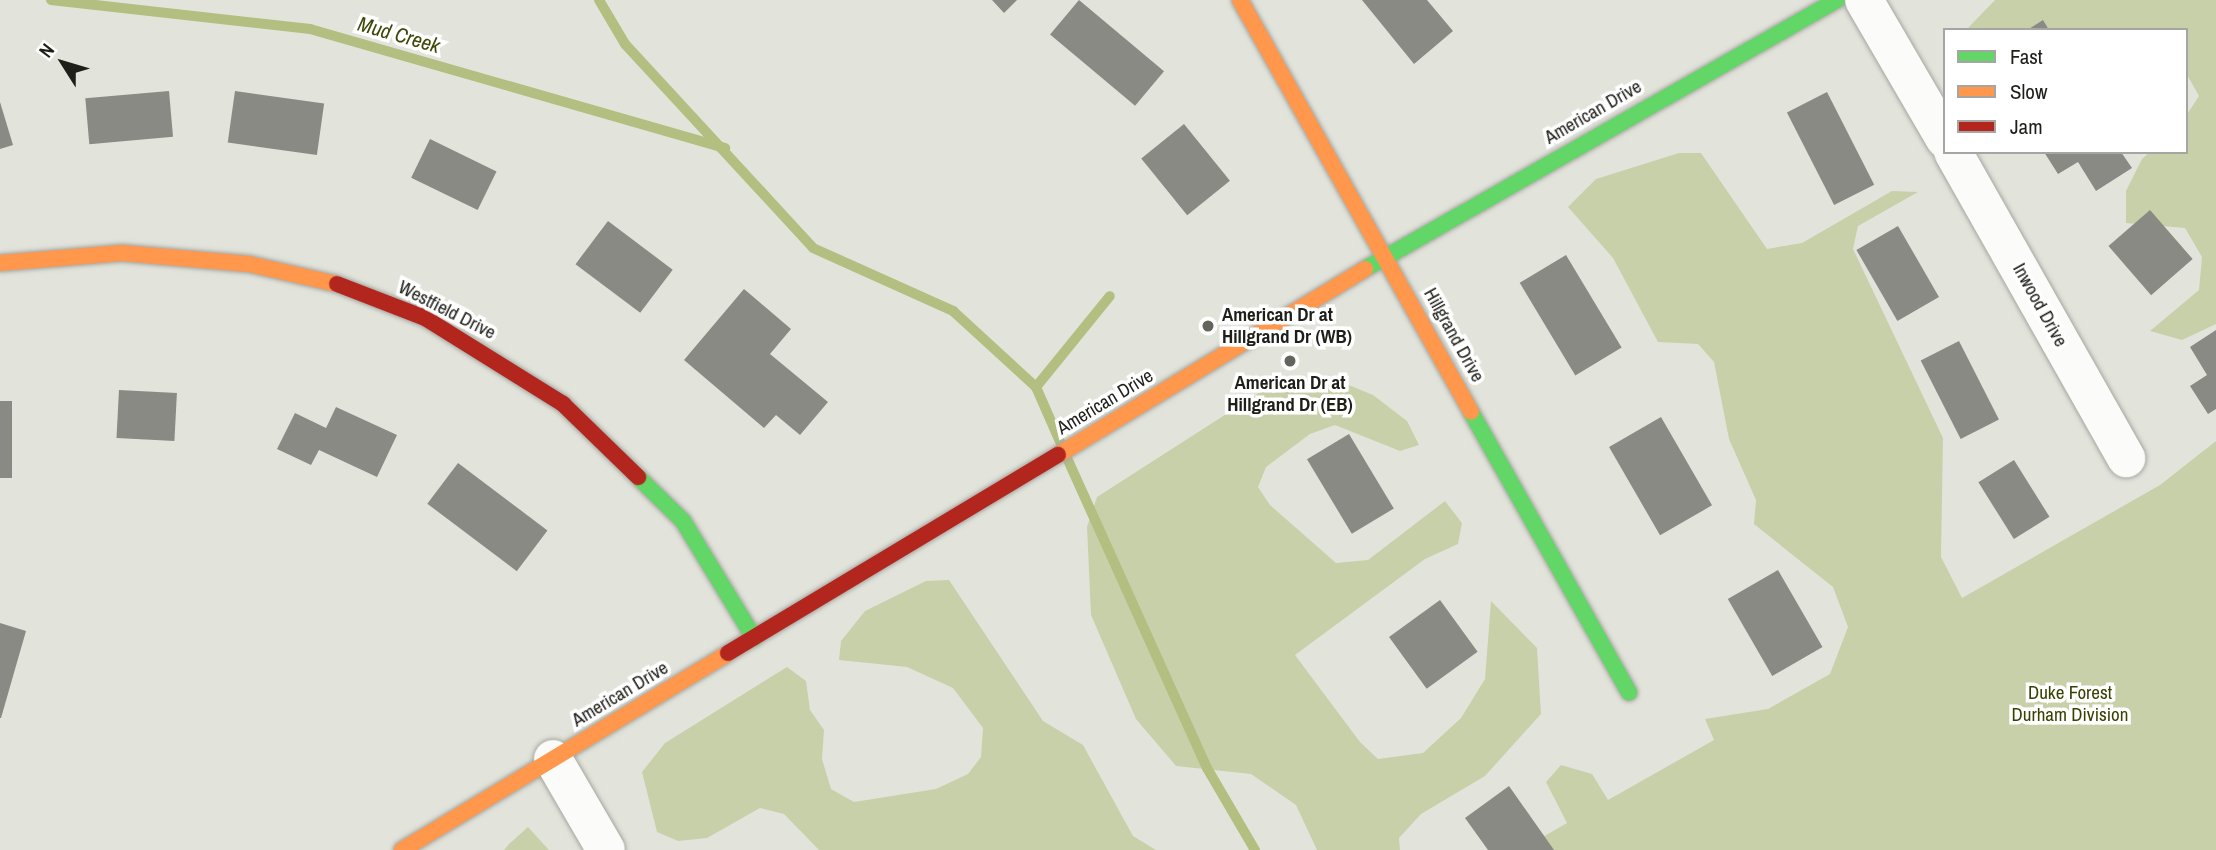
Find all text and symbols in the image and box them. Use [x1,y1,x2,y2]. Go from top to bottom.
water label: Mud Creek [355,11,443,59]
north arrow [28,28,98,98]
legend [1943,28,2188,154]
text: N [32,38,60,63]
text: Fast [2010,42,2043,71]
street label: American Drive [1540,75,1646,149]
text: Slow [2010,77,2047,106]
text: Jam [2010,112,2043,141]
street label: Inwood Drive [2008,259,2072,351]
street label: Westfield Drive [394,276,500,344]
street label: Hillgrand Drive [1419,284,1489,386]
place label: American Dr at Hillgrand Dr (WB) [1222,304,1352,348]
marker: American Dr at Hillgrand Dr (WB) [1200,318,1216,334]
marker: American Dr at Hillgrand Dr (EB) [1282,353,1298,369]
street label: American Drive [1053,364,1157,440]
place label: American Dr at Hillgrand Dr (EB) [1227,372,1353,416]
street label: American Drive [568,656,672,732]
park label: Duke Forest Durham Division [2012,682,2128,726]

